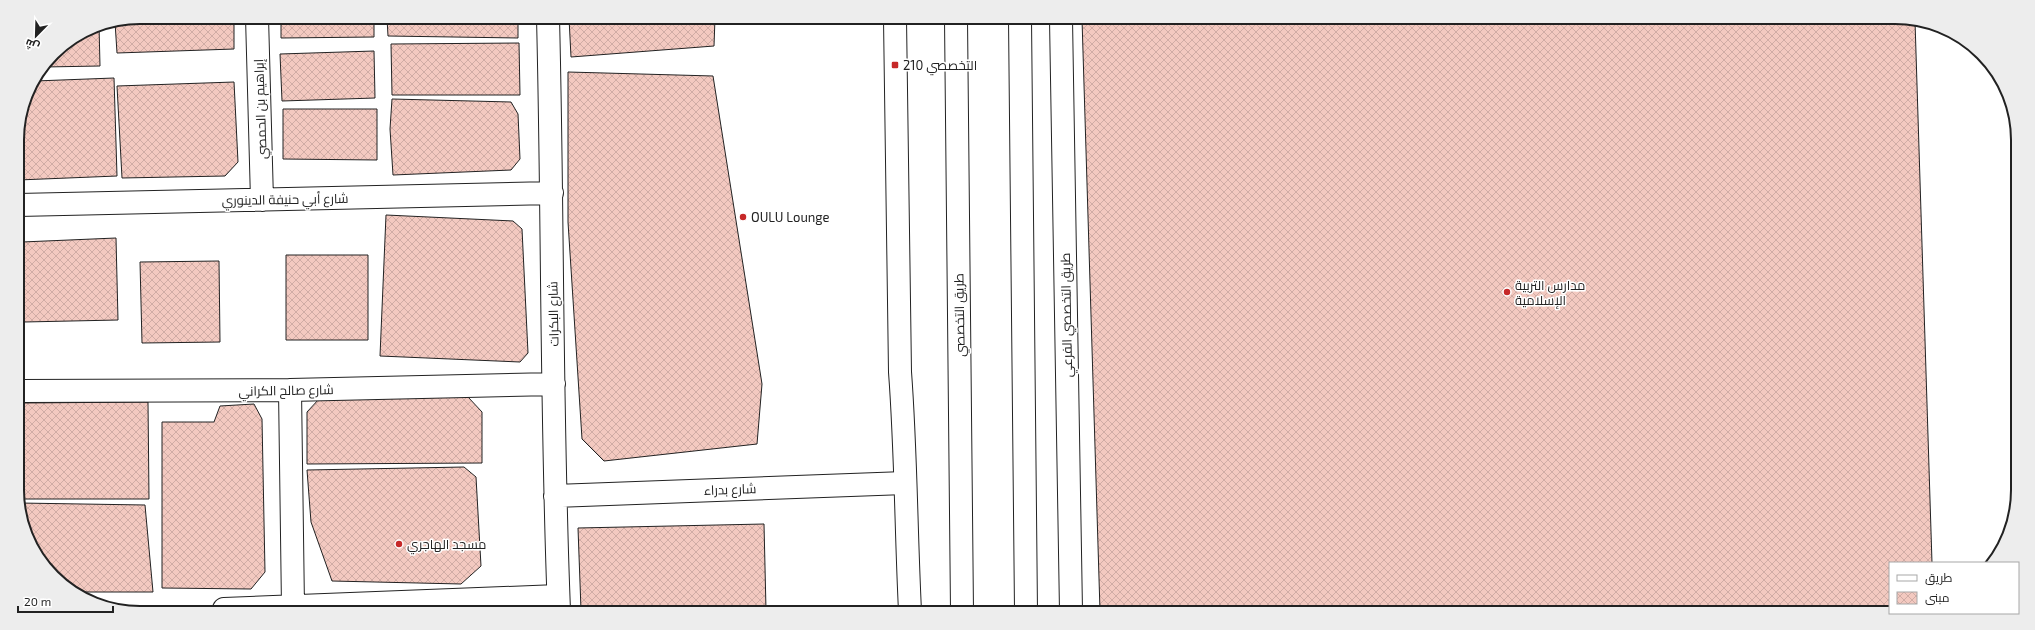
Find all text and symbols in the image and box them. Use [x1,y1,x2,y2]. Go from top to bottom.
north arrow [16,16,56,56]
text: ش [23,36,41,54]
place label: التخصصي 210 [903,57,977,76]
street label: إبراهيم بن الحمصي [250,58,273,159]
marker: التخصصي 210 [890,60,900,70]
street label: شارع أبي حنيفة الدينوري [221,190,349,211]
place label: OULU Lounge [751,209,830,225]
marker: OULU Lounge [738,212,748,222]
street label: طريق التخصصي الفرعي [1057,252,1078,378]
street label: طريق التخصصي [950,273,971,357]
place label: مدارس التربية الإسلامية [1515,277,1585,309]
street label: شارع البكرات [544,281,563,347]
marker: مدارس التربية الإسلامية [1502,287,1512,297]
street label: شارع صالح الكراني [238,381,334,402]
street label: شارع بدراء [703,480,757,499]
place label: مسجد الهاجري [407,536,486,555]
marker: مسجد الهاجري [394,539,404,549]
legend [1889,562,2019,614]
text: طريق [1925,570,1953,585]
scale bar [18,588,113,614]
text: مبنى [1925,590,1950,605]
text: 20 m [24,594,51,608]

